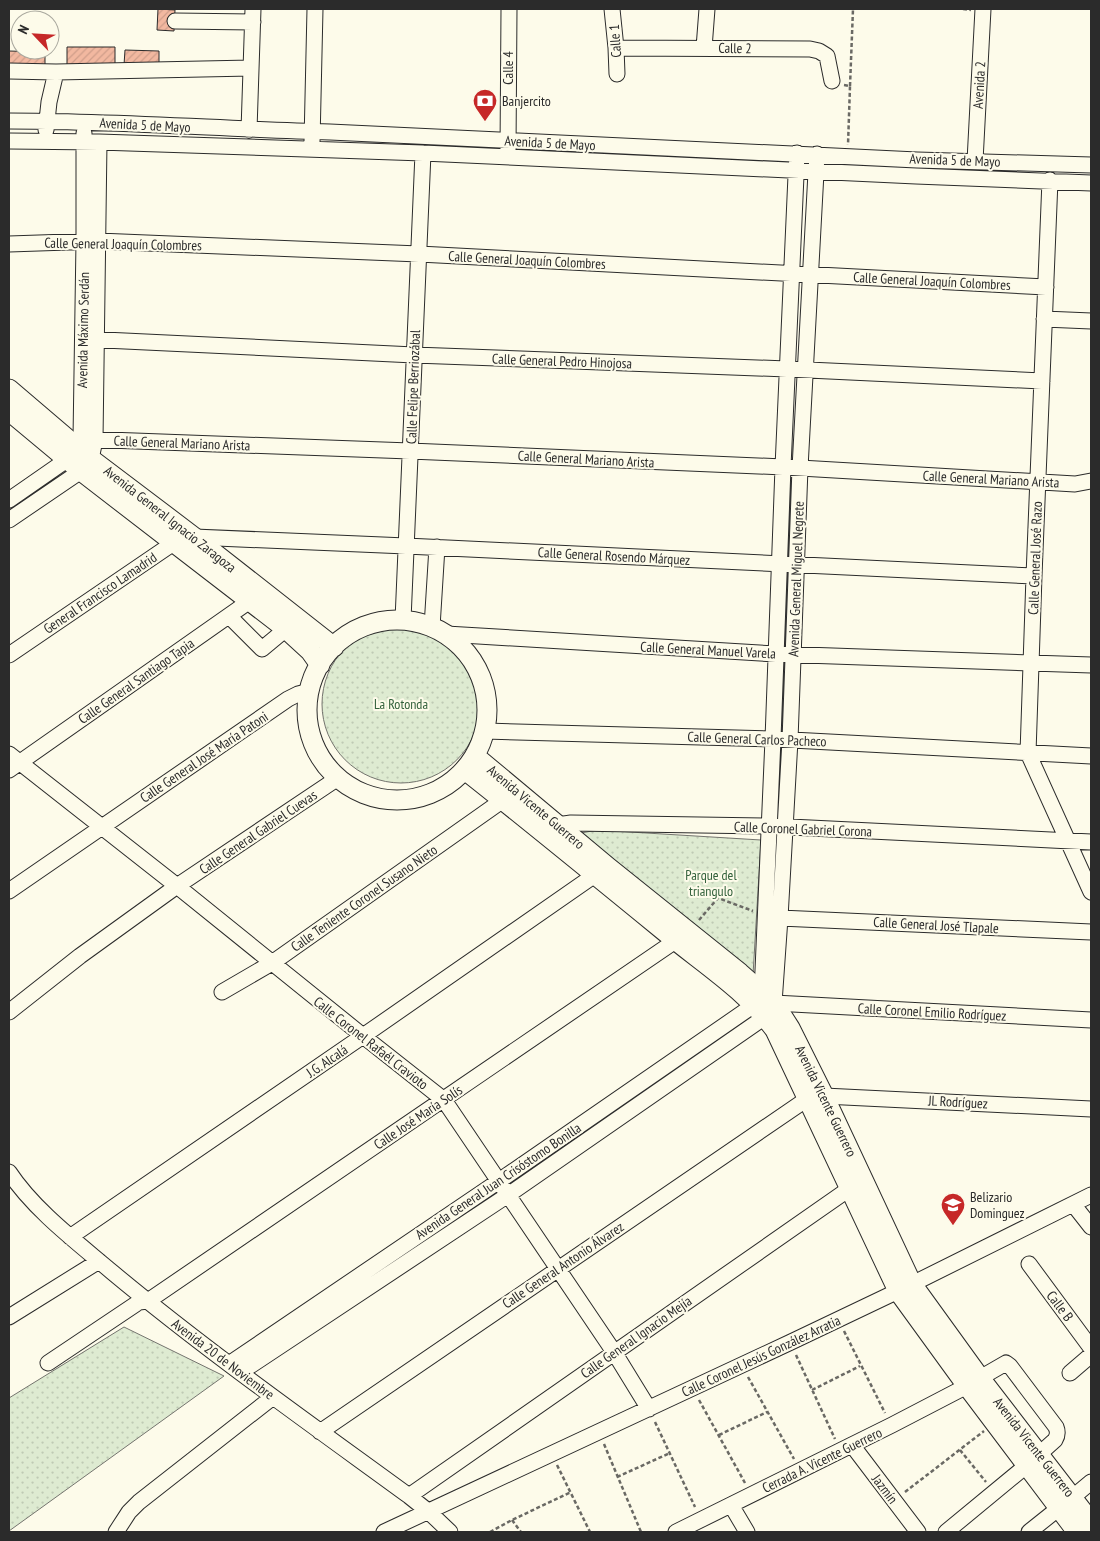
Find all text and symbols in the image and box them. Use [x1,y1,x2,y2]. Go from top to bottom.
north arrow [10,10,60,60]
text: N [13,22,33,37]
street label: Calle 1 [605,24,625,58]
street label: Calle 2 [718,39,752,57]
street label: Calle 4 [499,51,517,85]
street label: Avenida 2 [969,61,989,109]
bank icon: Banjercito [472,88,498,122]
place label: Banjercito [502,92,551,110]
street label: Avenida 5 de Mayo [99,114,191,136]
street label: Avenida 5 de Mayo [504,132,596,154]
street label: Avenida 5 de Mayo [909,149,1001,171]
street label: Calle General Joaquín Colombres [44,234,202,254]
street label: Calle General Joaquín Colombres [448,247,606,273]
street label: Calle General Joaquín Colombres [853,268,1011,294]
street label: Avenida Máximo Serdán [73,272,93,388]
street label: Calle Felipe Berriozábal [402,329,424,444]
street label: Calle General Pedro Hinojosa [492,350,632,372]
street label: Calle General Mariano Arista [113,432,251,454]
street label: Calle General Mariano Arista [517,446,655,472]
street label: Avenida General Ignacio Zaragoza [100,462,240,576]
street label: Calle General Mariano Arista [922,466,1060,492]
street label: Avenida General Miguel Negrete [784,501,808,657]
street label: Calle General José Razo [1024,501,1046,615]
street label: Calle General Rosendo Márquez [537,543,691,569]
street label: General Francisco Lamadrid [40,548,160,638]
street label: Calle General Santiago Tapia [74,634,198,728]
street label: Calle General Manuel Varela [640,637,776,663]
park label: La Rotonda [374,695,428,713]
street label: Calle General José María Patoni [136,707,272,807]
street label: Calle General Carlos Pacheco [687,728,827,750]
street label: Avenida Vicente Guerrero [484,761,588,853]
street label: Calle General Gabriel Cuevas [196,786,321,878]
street label: Calle Coronel Gabriel Corona [734,818,872,840]
street label: Calle Teniente Coronel Susano Nieto [287,841,441,955]
park label: Parque del triangulo [685,866,737,900]
street label: Calle General José Tlapale [873,913,999,937]
street label: Calle Coronel Rafaél Cravioto [310,993,432,1093]
street label: Calle Coronel Emilio Rodríguez [857,999,1007,1025]
street label: J.G. Alcalá [302,1041,351,1082]
street label: Avenida Vicente Guerrero [791,1042,861,1160]
street label: Calle José María Solís [370,1081,466,1153]
street label: JL Rodríguez [927,1091,988,1113]
street label: Avenida General Juan Crisóstomo Bonilla [412,1119,584,1243]
place label: Belizario Dominguez [970,1188,1025,1222]
school or university icon: Belizario Dominguez [940,1192,966,1226]
street label: Calle General Antonio Álvarez [499,1218,627,1312]
street label: Calle B [1043,1287,1077,1325]
street label: Calle General Ignacio Mejía [577,1292,695,1382]
street label: Calle Coronel Jesús González Arratia [679,1311,843,1401]
street label: Avenida 20 de Noviembre [168,1314,278,1404]
street label: Avenida Vicente Guerrero [989,1394,1079,1500]
street label: Cerrada A. Vicente Guerrero [759,1423,885,1497]
street label: Jazmín [867,1470,902,1507]

